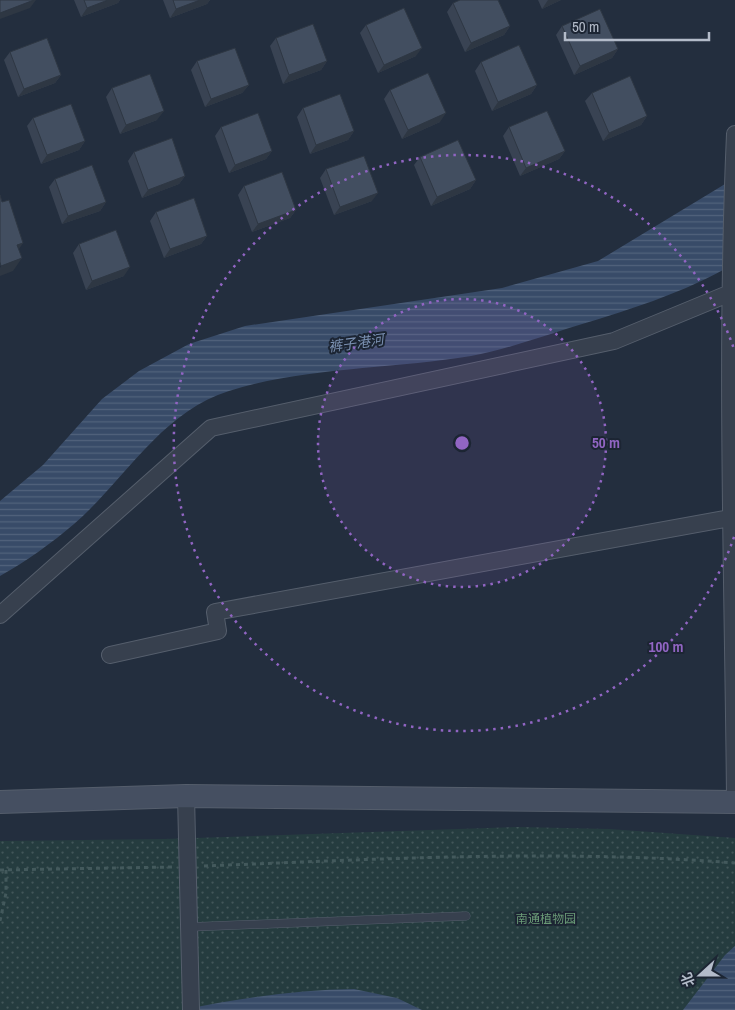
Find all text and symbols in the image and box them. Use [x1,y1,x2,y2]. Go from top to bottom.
scale bar [565,10,709,42]
text: 50 m [572,16,599,37]
water label: 裤子港河 [327,330,388,356]
text: 50 m [592,432,620,453]
centre of rings [453,434,471,452]
text: 100 m [649,636,683,657]
park label: 南通植物园 [516,911,576,927]
north arrow [675,950,725,1000]
text: 北 [677,970,699,989]

